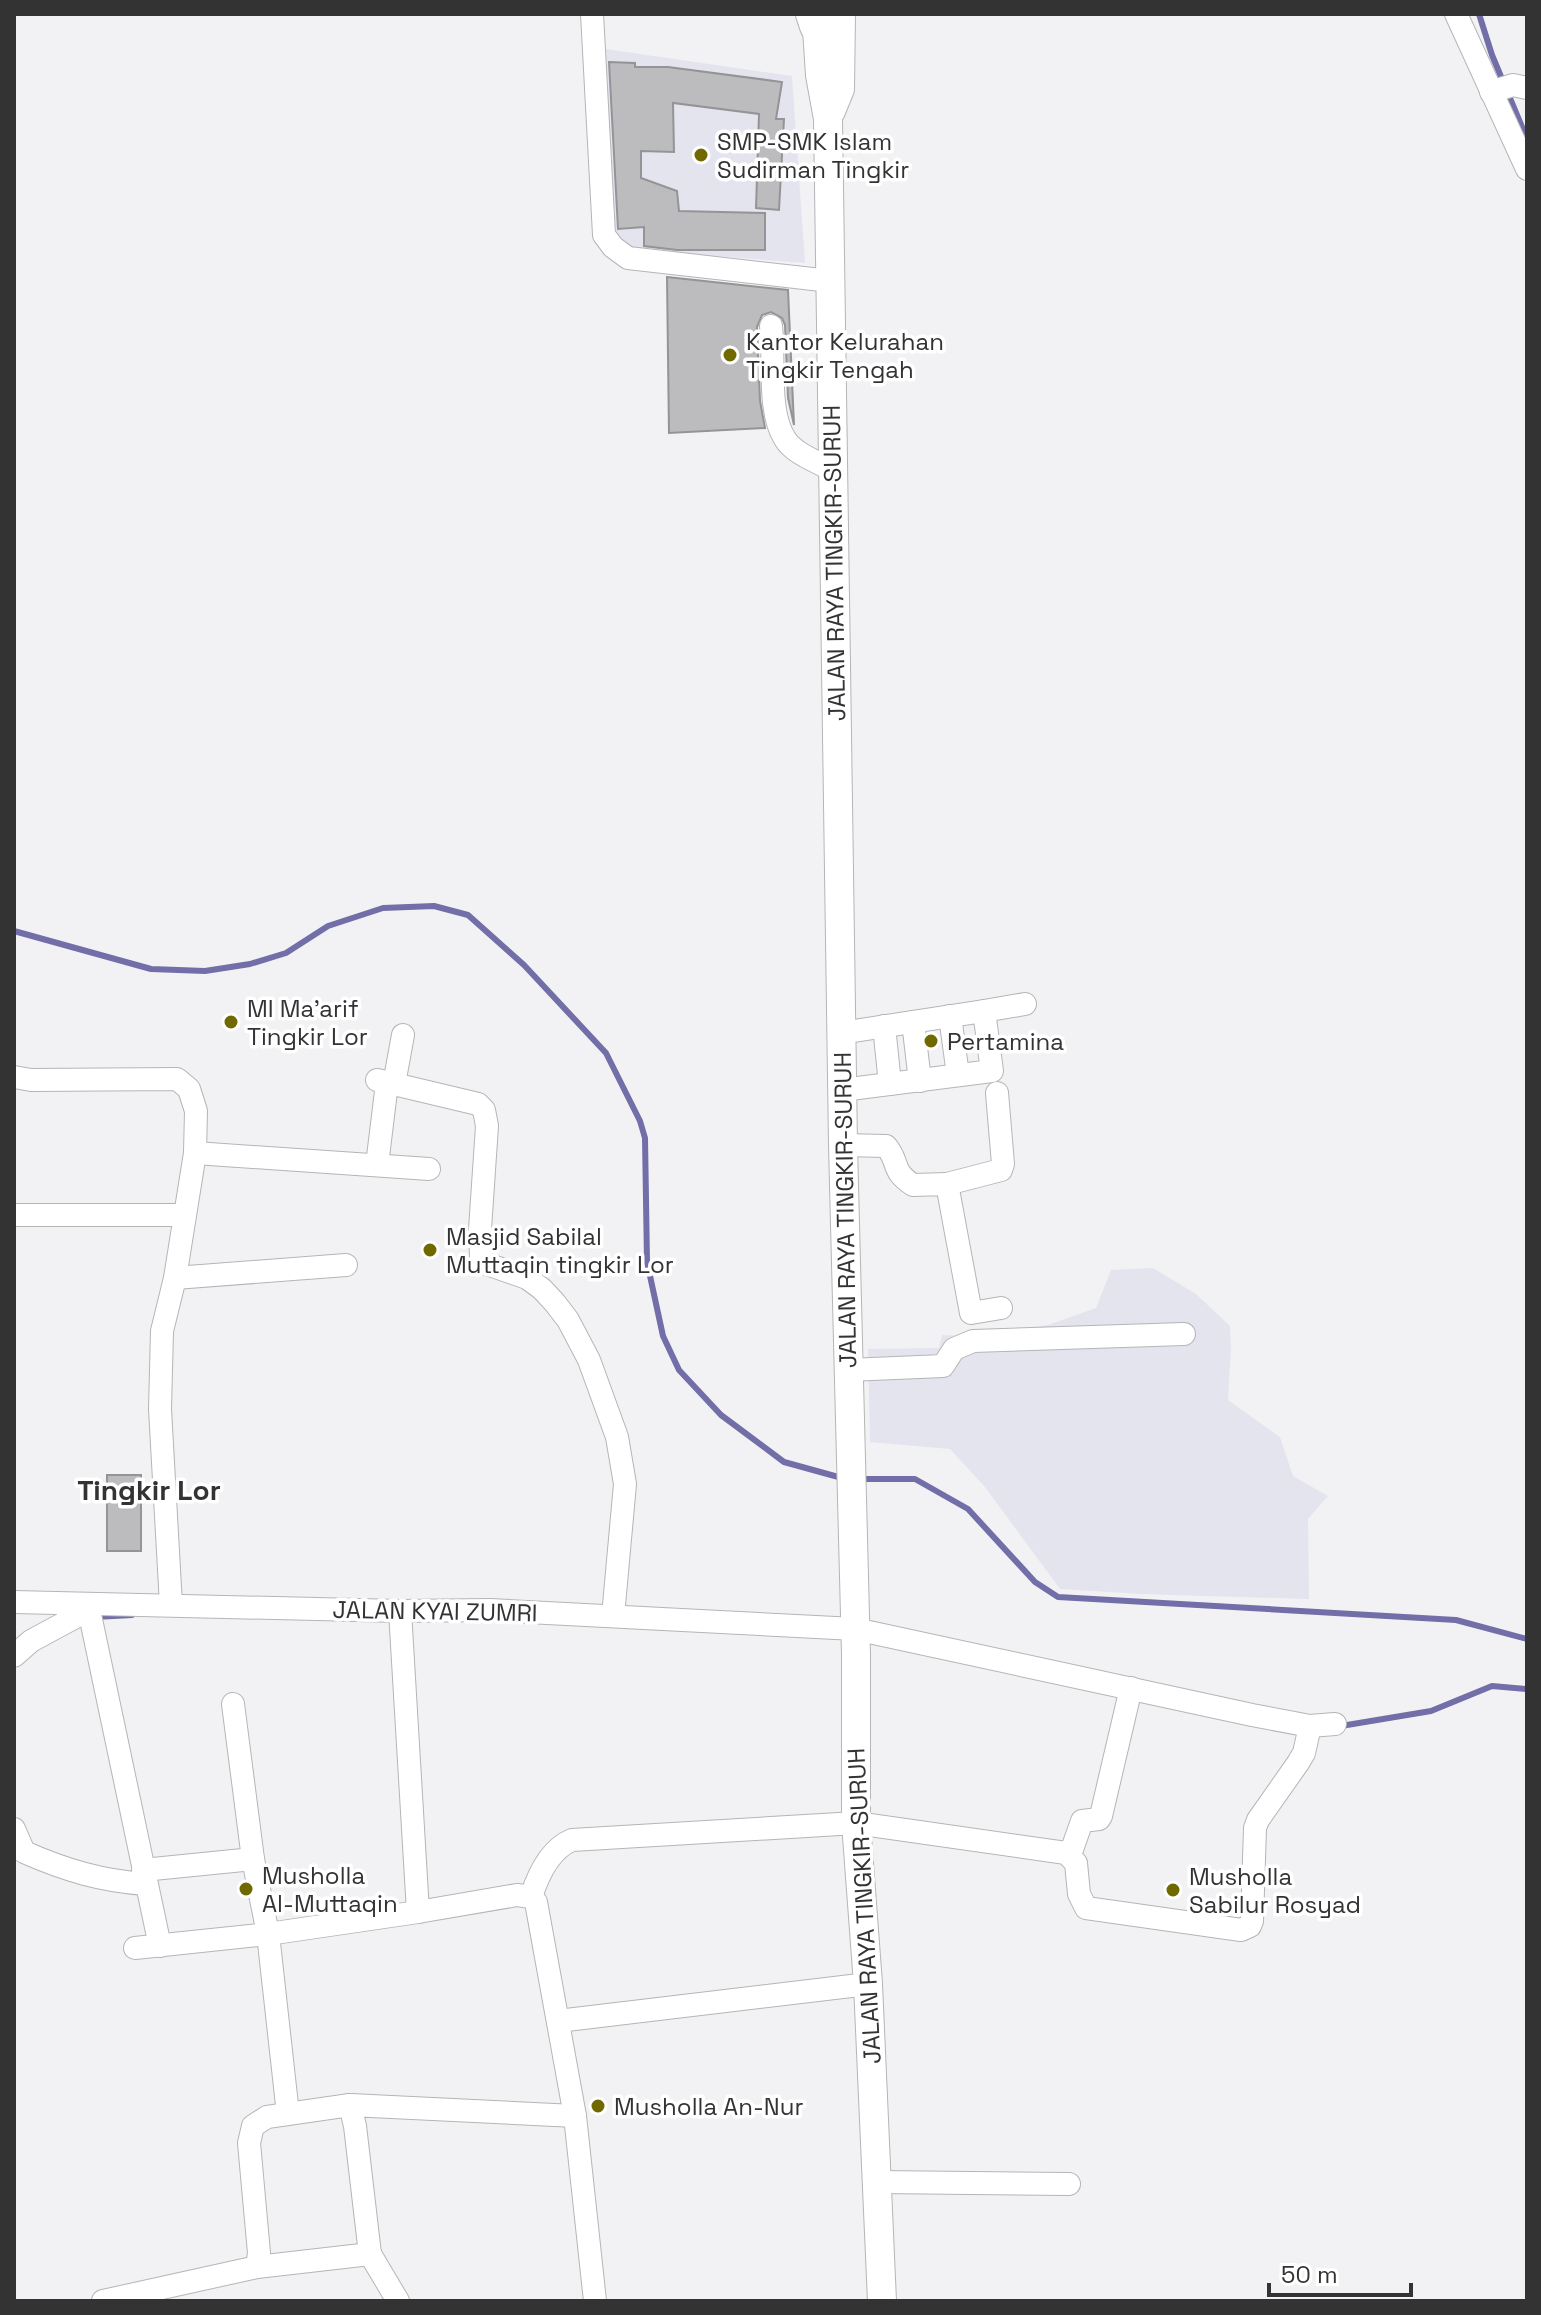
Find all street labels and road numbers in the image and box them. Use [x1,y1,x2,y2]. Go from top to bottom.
street label: JALAN RAYA TINGKIR-SURUH [816,405,852,721]
street label: JALAN RAYA TINGKIR-SURUH [827,1052,863,1368]
street label: JALAN KYAI ZUMRI [332,1594,538,1628]
street label: JALAN RAYA TINGKIR-SURUH [840,1747,888,2065]

